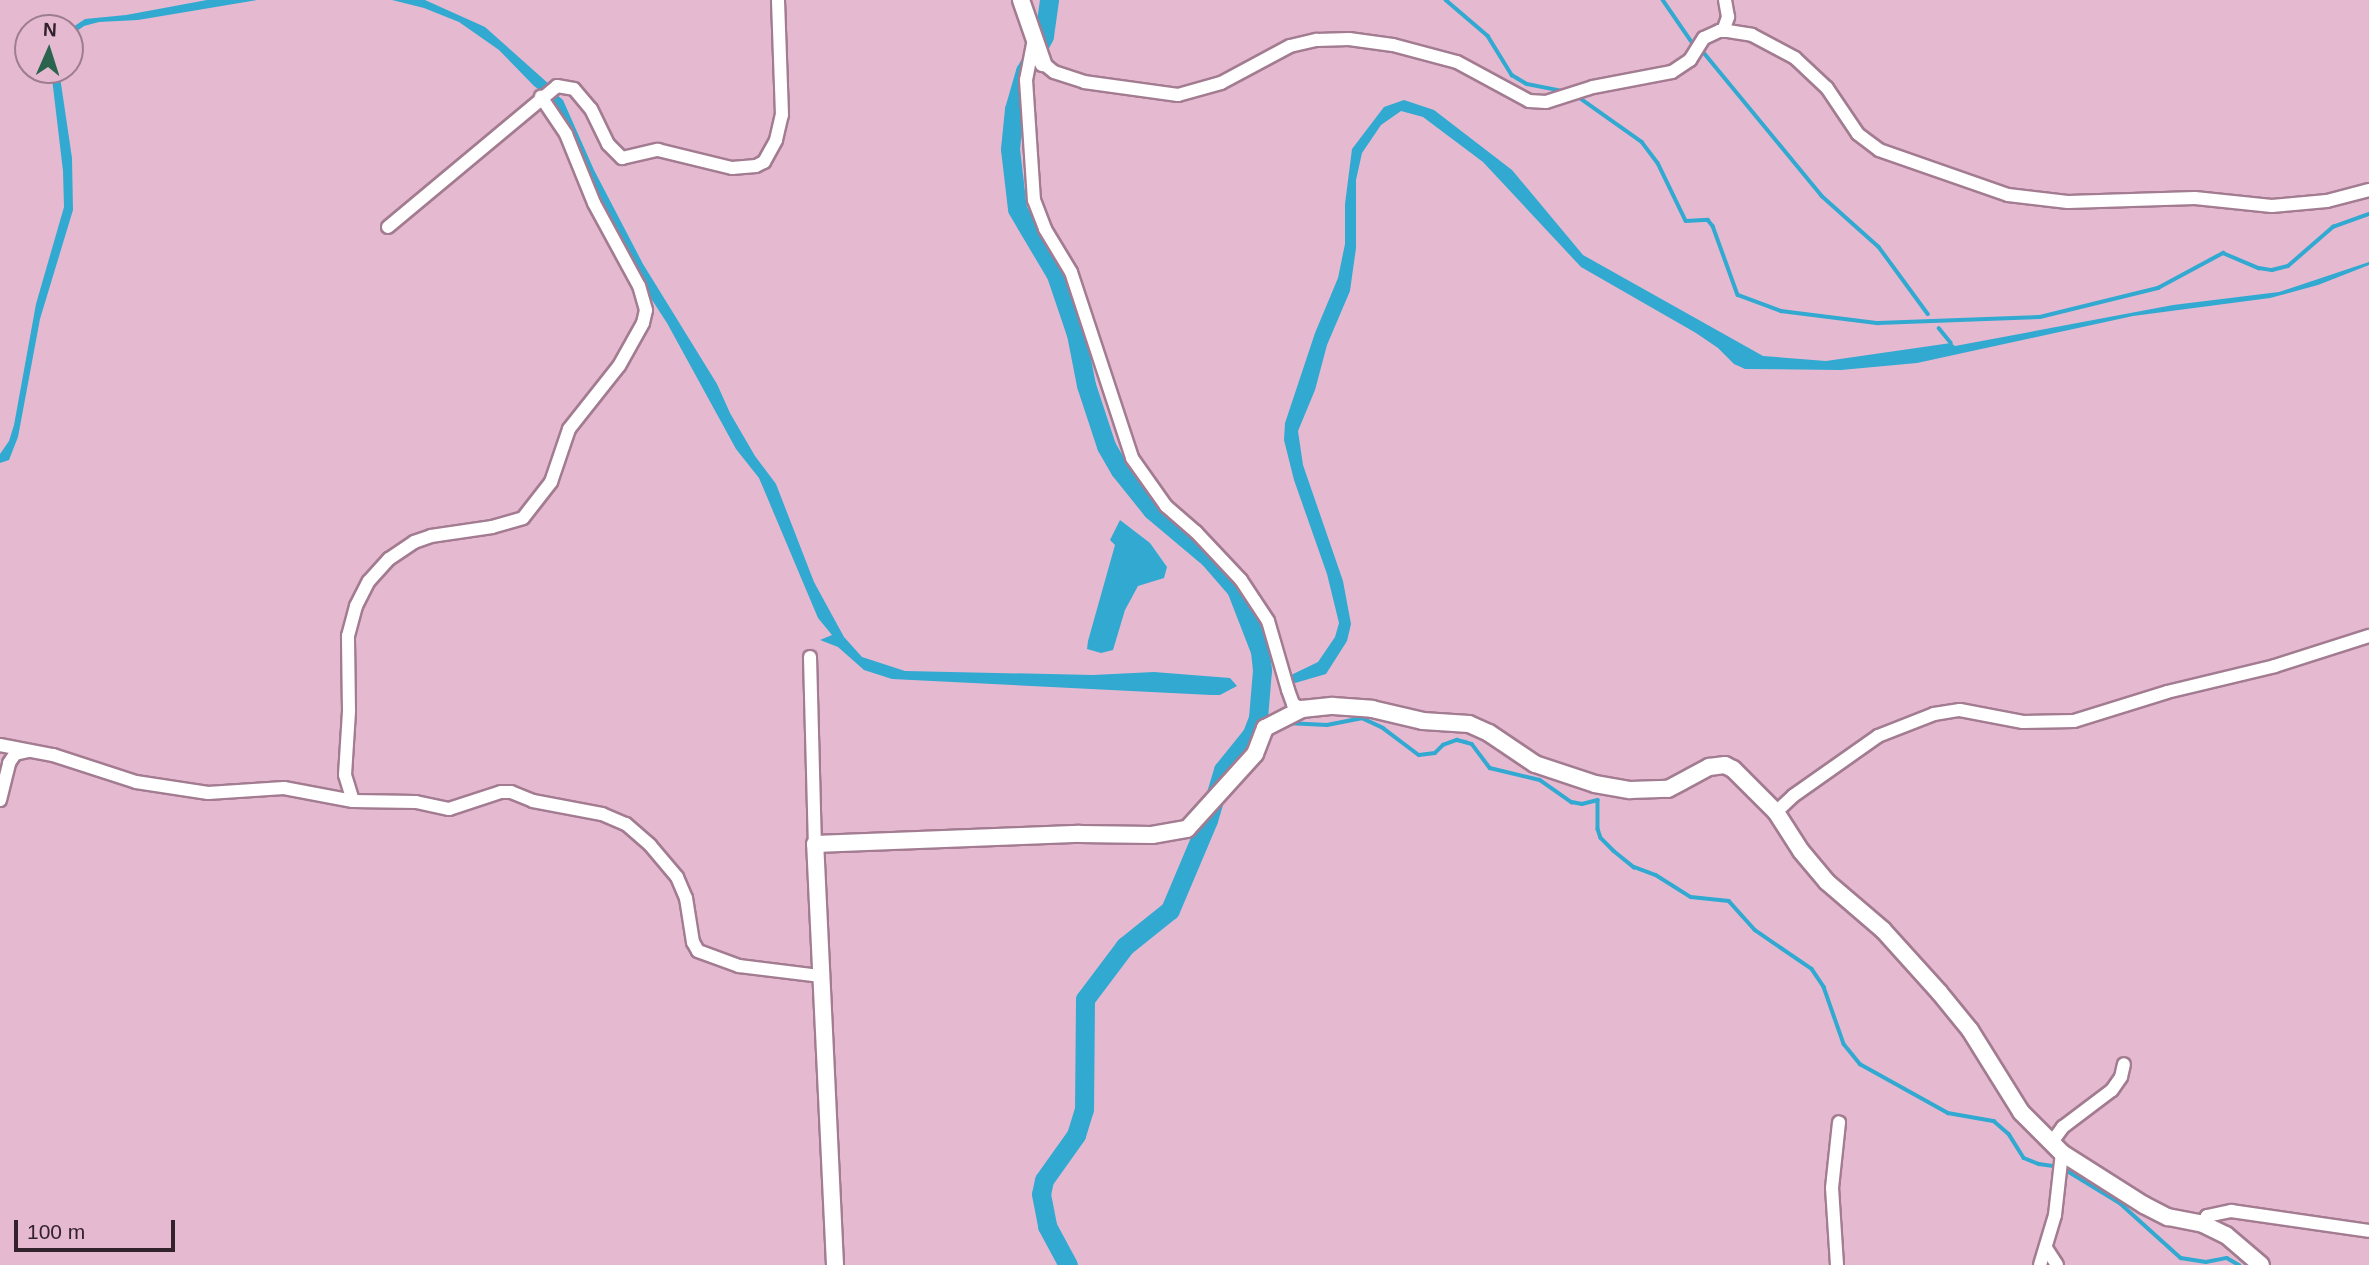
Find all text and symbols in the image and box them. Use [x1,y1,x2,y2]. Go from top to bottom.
north arrow [14,14,84,84]
text: N [43,19,57,40]
scale bar [18,1206,178,1250]
text: 100 m [27,1220,85,1243]

